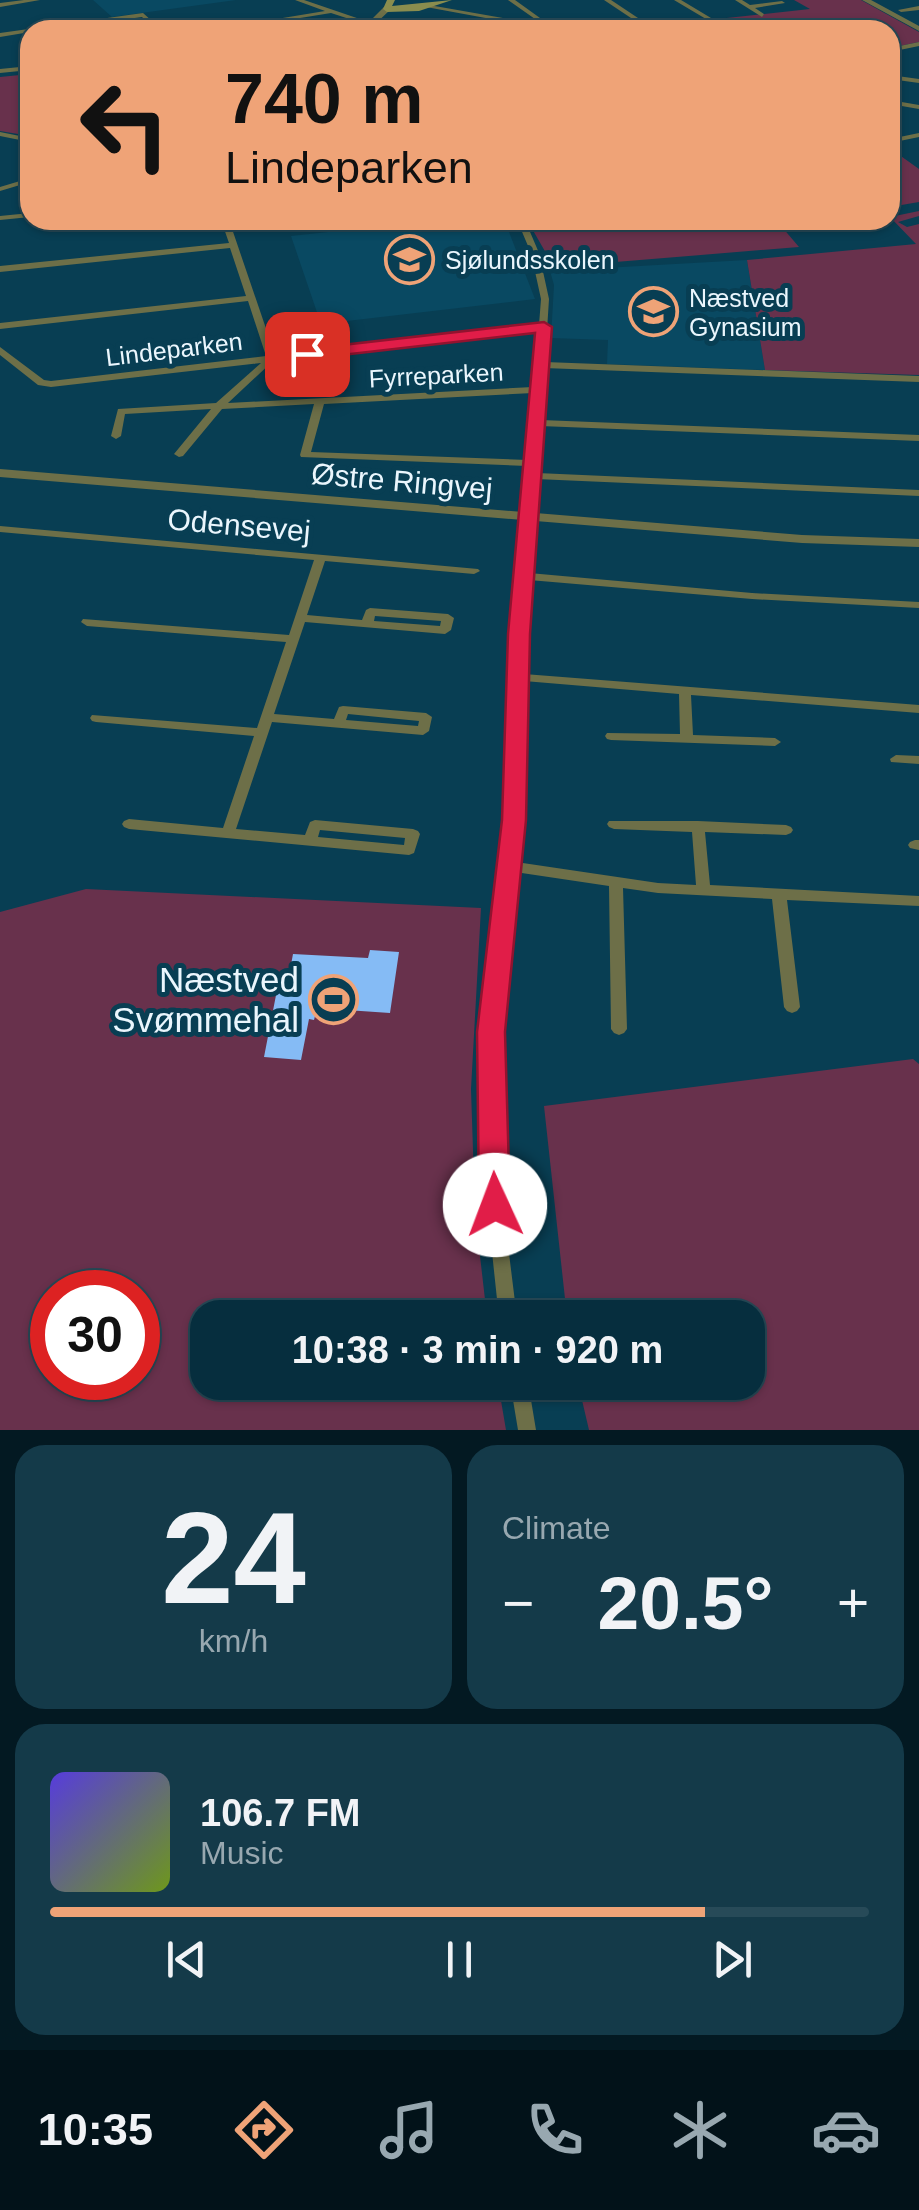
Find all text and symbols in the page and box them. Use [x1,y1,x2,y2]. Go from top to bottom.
icon: left [60,60,190,190]
text: 740 m [225,60,423,138]
text: Lindeparken [225,142,473,193]
school or university icon: Sjølundsskolen [384,234,436,286]
place label: Sjølundsskolen [445,246,615,274]
place label: Næstved Gynasium [689,284,802,341]
school or university icon: Næstved Gynasium [628,286,680,338]
pin [265,312,350,397]
street label: Lindeparken [104,327,244,371]
icon: arrive [280,327,335,382]
street label: Fyrreparken [368,357,504,393]
street label: Østre Ringvej [310,457,494,505]
street label: Odensevej [166,502,312,548]
place label: Næstved Svømmehal [112,960,299,1039]
sports icon: Næstved Svømmehal [308,973,360,1025]
position arrow [443,1153,547,1257]
speed limit sign: 30 [30,1270,160,1400]
text: 10:38 · 3 min · 920 m [292,1329,663,1371]
text: 24 [161,1485,306,1631]
text: Climate [502,1510,610,1546]
text: 20.5° [598,1561,773,1645]
text: − [502,1572,534,1634]
text: + [837,1572,869,1634]
text: km/h [199,1623,268,1659]
text: 106.7 FM [200,1792,361,1834]
text: Music [200,1835,284,1871]
icon: previous [159,1932,214,1987]
icon: pause [432,1932,487,1987]
icon: next [705,1932,760,1987]
icon: directions [229,2095,299,2165]
icon: music [374,2095,444,2165]
icon: phone [520,2095,590,2165]
icon: climate [665,2095,735,2165]
icon: car [811,2095,881,2165]
text: 10:35 [38,2104,153,2155]

